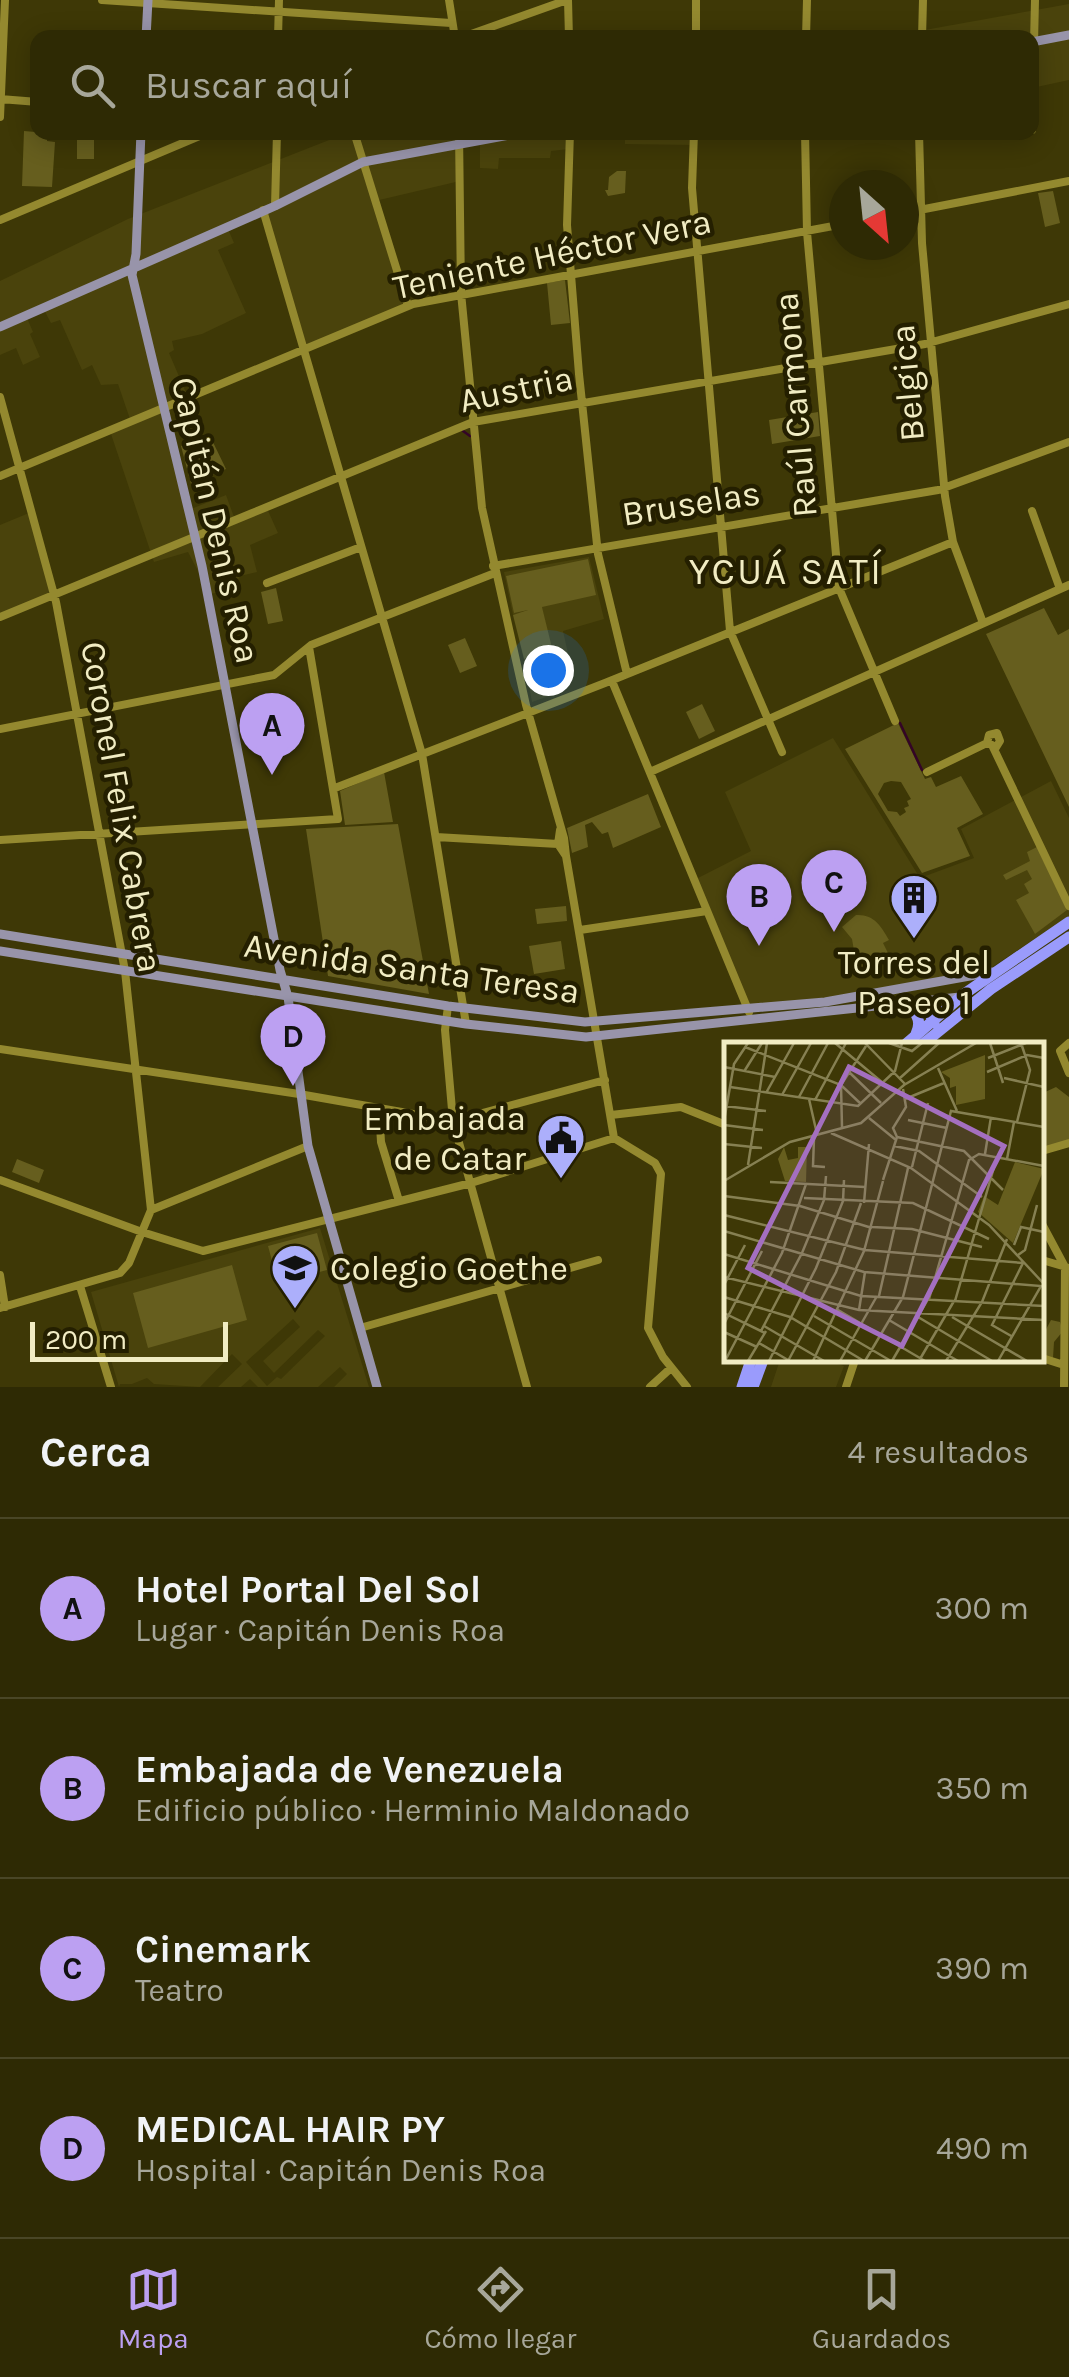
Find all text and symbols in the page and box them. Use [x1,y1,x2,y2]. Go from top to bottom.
search box [30,30,1039,140]
icon: search [65,58,120,113]
text: Buscar aquí [145,63,352,108]
north arrow [829,170,919,260]
street label: Teniente Héctor Vera [389,201,715,308]
street label: Raúl Carmona [765,291,826,519]
street label: Belgica [882,323,933,443]
street label: Austria [455,357,577,422]
street label: Capitán Denis Roa [163,373,268,667]
street label: Bruselas [619,472,763,535]
district label: YCUÁ SATÍ [689,548,883,594]
street label: Coronel Felix Cabrera [72,638,171,976]
your location [523,645,574,696]
pin: A [240,692,304,775]
pin: C [802,850,866,932]
pin: B [726,864,792,946]
building icon: Torres del Paseo 1 [888,872,940,940]
street label: Avenida Santa Teresa [242,925,582,1012]
place label: Torres del Paseo 1 [838,942,990,1023]
pin: D [260,1004,326,1086]
inset map [724,1042,1044,1362]
place label: Embajada de Catar [363,1098,526,1179]
public building icon: Embajada de Catar [535,1112,587,1180]
school or university icon: Colegio Goethe [269,1242,321,1310]
place label: Colegio Goethe [330,1248,568,1289]
scale bar [30,1317,228,1362]
text: 200 m [45,1323,127,1356]
text: Cerca [40,1427,152,1477]
text: 4 resultados [847,1434,1029,1471]
text: Hotel Portal Del Sol [135,1567,481,1612]
text: A [62,1590,83,1627]
text: 300 m [935,1590,1029,1627]
text: Lugar · Capitán Denis Roa [135,1612,505,1649]
text: Embajada de Venezuela [135,1747,564,1792]
text: B [62,1770,83,1807]
text: 350 m [936,1770,1029,1807]
text: Edificio público · Herminio Maldonado [135,1792,690,1829]
text: Cinemark [135,1927,311,1972]
text: C [62,1950,83,1987]
text: 390 m [935,1950,1029,1987]
text: Teatro [135,1972,224,2009]
text: MEDICAL HAIR PY [135,2107,445,2152]
text: D [62,2130,83,2167]
text: 490 m [936,2130,1029,2167]
text: Hospital · Capitán Denis Roa [135,2152,546,2189]
tab: Mapa [118,2262,189,2355]
tab: Cómo llegar [424,2262,576,2355]
tab: Guardados [812,2262,951,2355]

